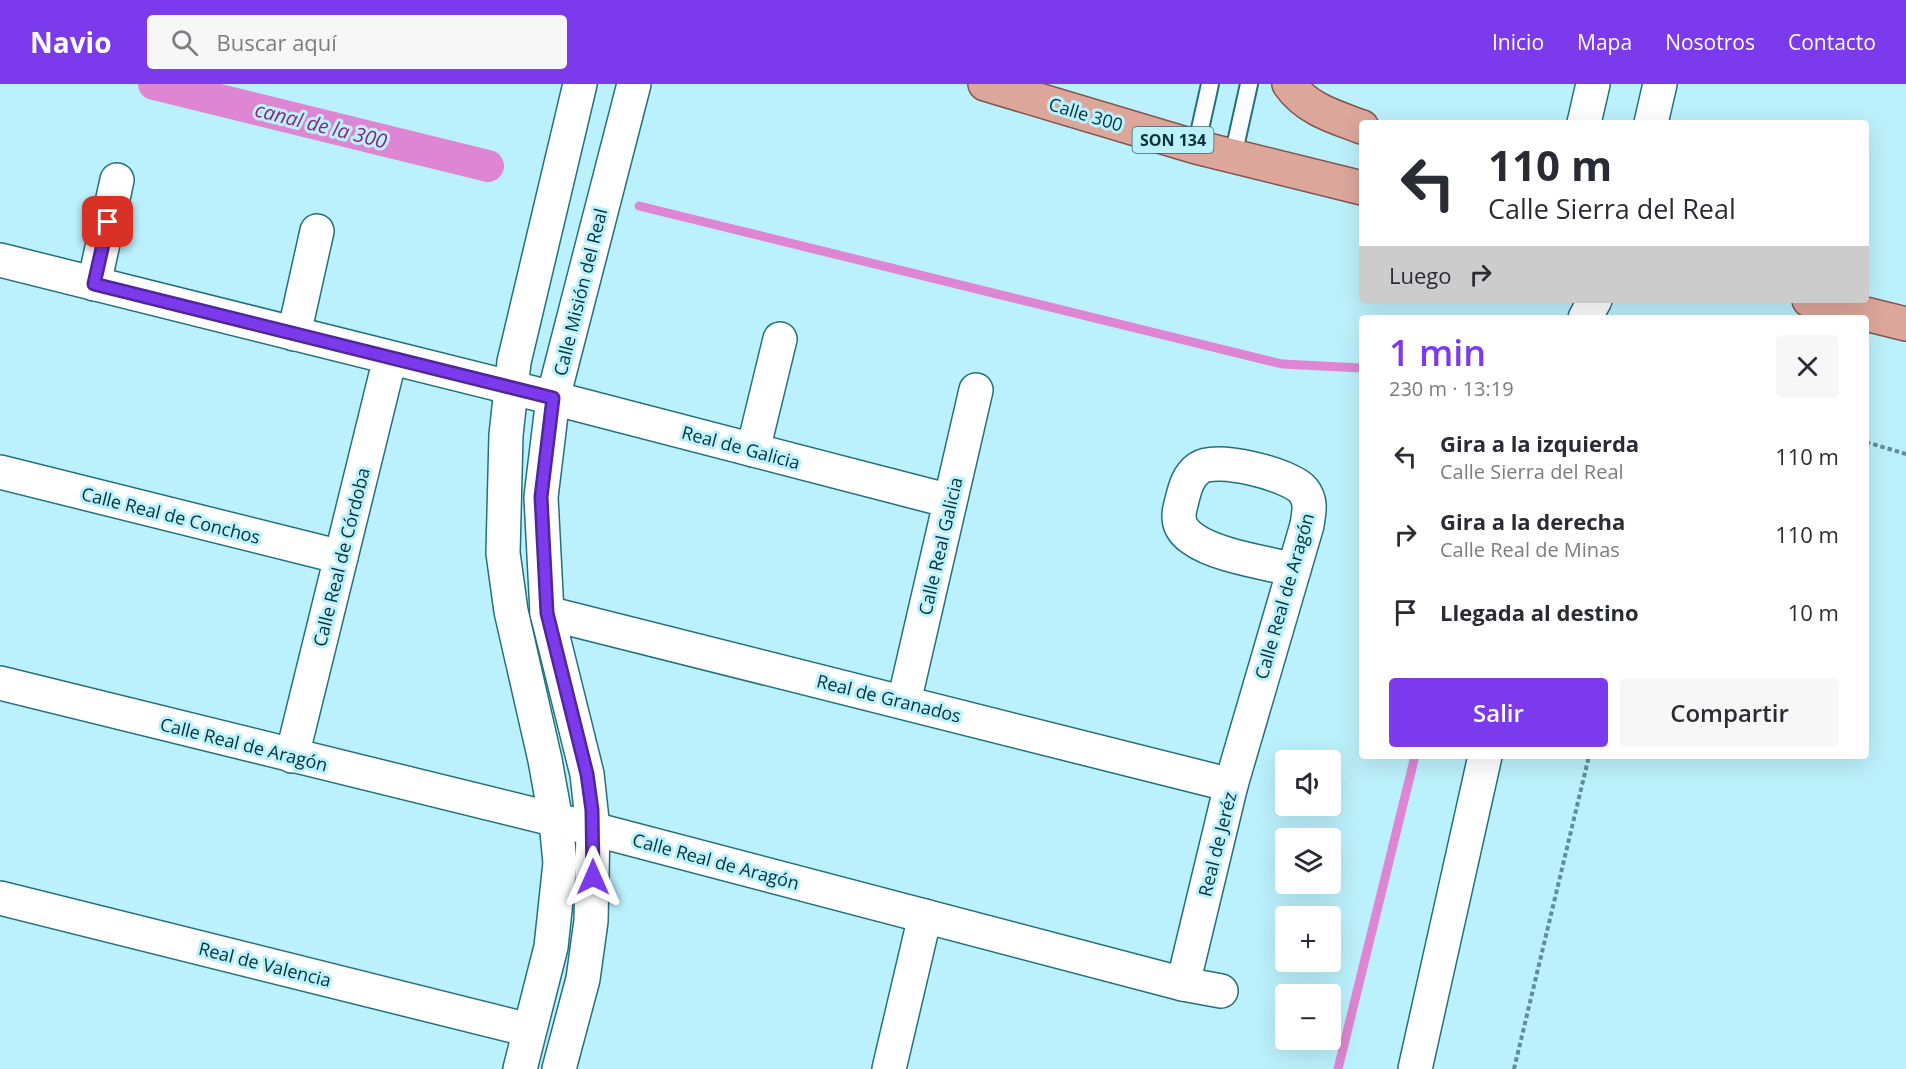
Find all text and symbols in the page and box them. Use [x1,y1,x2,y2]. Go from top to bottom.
search box [147,15,567,69]
text: Navio [30,23,111,61]
icon: search [168,26,201,59]
text: Buscar aquí [216,27,337,57]
text: Inicio [1492,28,1544,56]
text: Mapa [1577,28,1632,56]
text: Nosotros [1665,28,1755,56]
text: Contacto [1788,28,1876,56]
street label: Calle 300 [1046,91,1126,137]
water label: canal de la 300 [252,96,390,154]
road number: SON 134 [1132,127,1214,153]
text: 110 m [1488,136,1612,193]
icon: left [1389,144,1467,222]
text: Calle Sierra del Real [1488,190,1736,227]
pin [82,196,133,247]
icon: arrive [91,205,124,238]
street label: Calle Misión del Real [548,206,612,378]
icon: right [1464,258,1497,291]
text: Luego [1389,260,1452,290]
text: 1 min [1389,328,1486,377]
button: close [1776,335,1839,398]
text: 230 m · 13:19 [1389,375,1514,402]
street label: Real de Galicia [679,420,803,474]
text: Gira a la izquierda [1440,428,1639,458]
icon: left [1389,440,1422,473]
text: 110 m [1775,441,1839,471]
text: Calle Sierra del Real [1440,458,1624,485]
street label: Calle Real de Córdoba [307,465,375,649]
street label: Calle Real Galicia [912,475,968,617]
street label: Calle Real de Conchos [79,481,263,549]
text: Gira a la derecha [1440,506,1625,536]
street label: Calle Real de Aragón [1249,510,1319,682]
icon: right [1389,518,1422,551]
text: 110 m [1775,519,1839,549]
text: Calle Real de Minas [1440,536,1620,563]
icon: arrive [1389,596,1422,629]
text: Llegada al destino [1440,597,1639,627]
text: 10 m [1788,597,1839,627]
street label: Real de Granados [814,668,964,728]
button: Salir [1389,678,1608,747]
button: Compartir [1620,678,1839,747]
street label: Calle Real de Aragón [158,712,330,776]
map controls [1275,750,1341,1050]
button: sound [1275,750,1341,816]
street label: Real de Jeréz [1192,789,1242,899]
street label: Calle Real de Aragón [630,827,802,895]
button: layers [1275,828,1341,894]
position arrow [561,845,625,909]
button: + [1275,906,1341,972]
street label: Real de Valencia [196,936,334,992]
button: − [1275,984,1341,1050]

